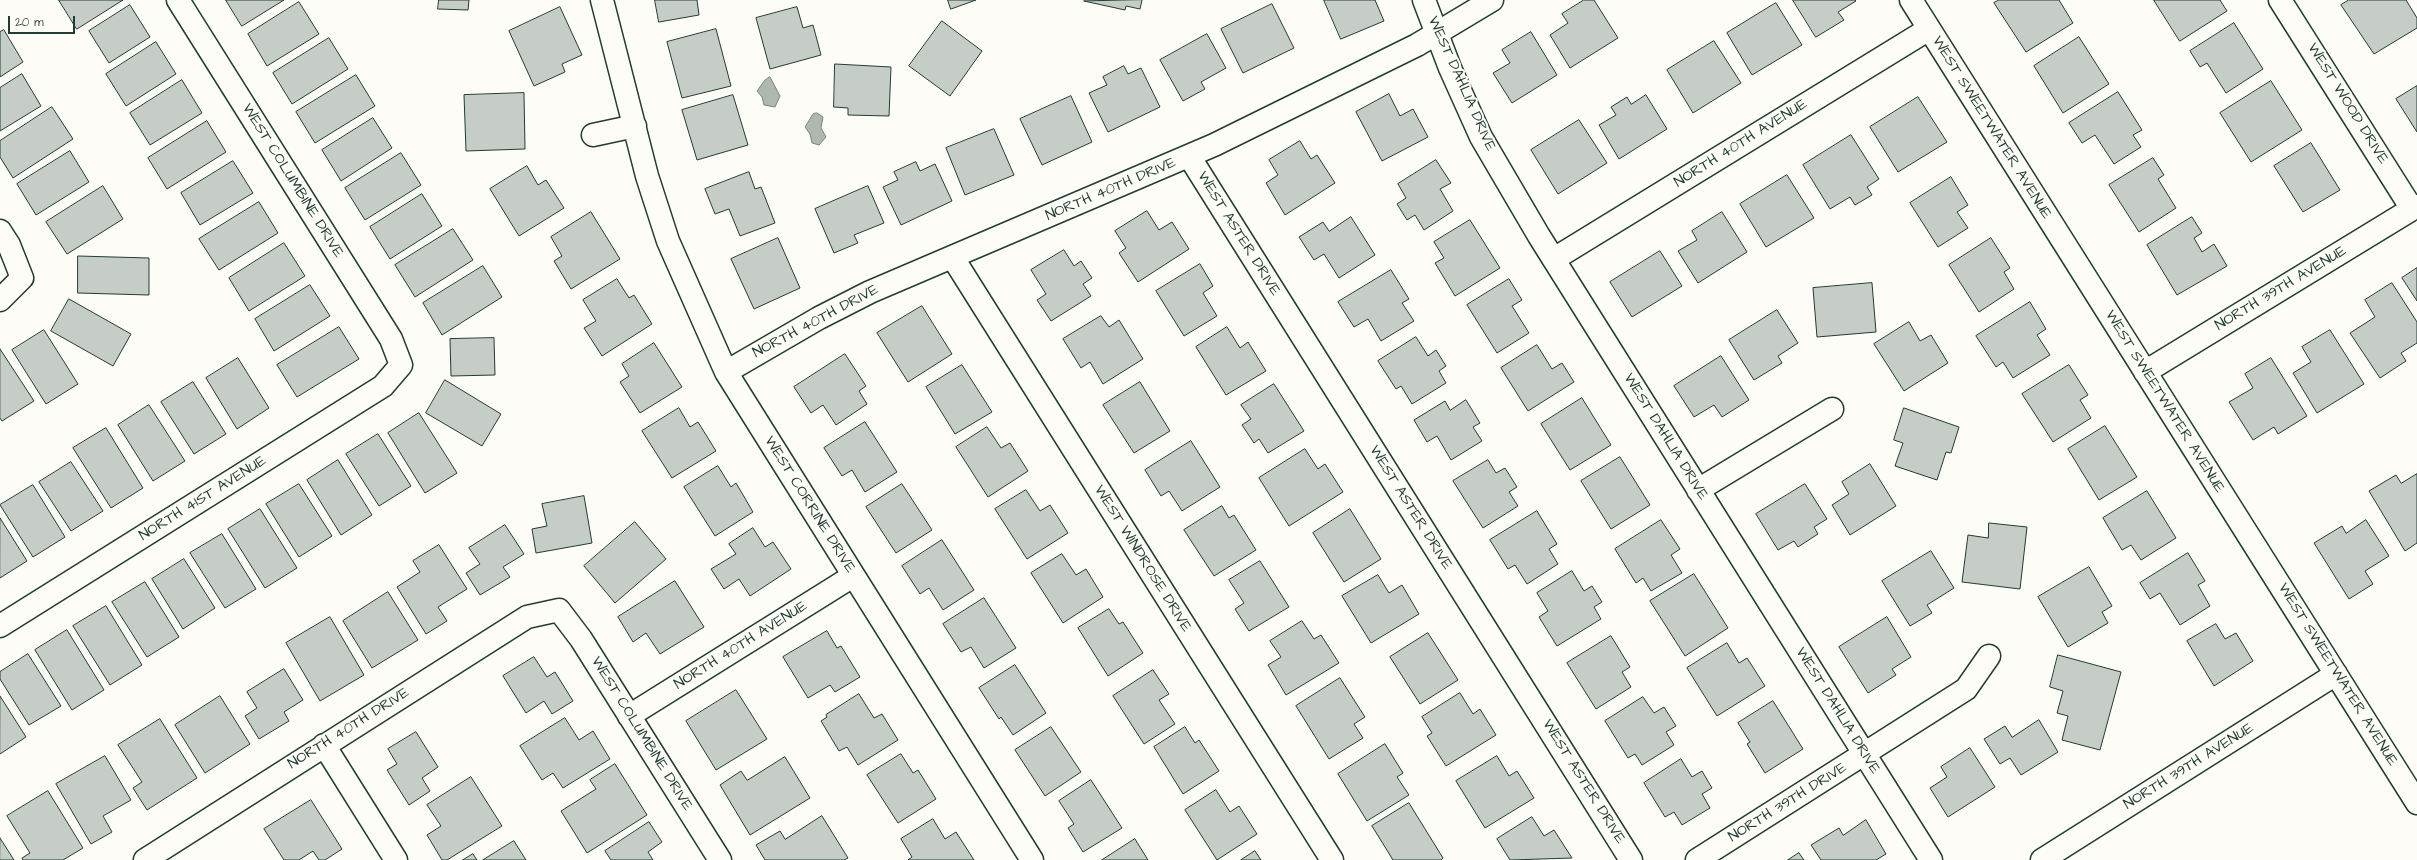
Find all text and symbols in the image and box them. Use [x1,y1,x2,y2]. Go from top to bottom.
scale bar [10,8,77,34]
text: 20 m [15,14,44,31]
street label: WEST DAHLIA DRIVE [1423,14,1499,154]
street label: WEST SWEETWATER AVENUE [1927,33,2055,223]
street label: WEST WOOD DRIVE [2303,40,2391,168]
street label: NORTH 40TH AVENUE [1671,96,1811,192]
street label: WEST COLUMBINE DRIVE [237,101,347,261]
street label: NORTH 40TH DRIVE [1043,154,1179,226]
street label: WEST ASTER DRIVE [1192,169,1284,299]
street label: NORTH 39TH AVENUE [2212,243,2350,335]
street label: NORTH 40TH DRIVE [750,281,882,363]
street label: WEST SWEETWATER AVENUE [2100,307,2228,497]
street label: WEST DAHLIA DRIVE [1619,370,1711,504]
street label: WEST CORRINE DRIVE [760,433,858,577]
street label: WEST ASTER DRIVE [1364,443,1456,573]
street label: NORTH 41ST AVENUE [136,453,270,545]
street label: WEST WINDROSE DRIVE [1089,482,1195,636]
street label: WEST SWEETWATER AVENUE [2273,580,2401,770]
street label: NORTH 40TH AVENUE [671,598,811,694]
street label: WEST DAHLIA DRIVE [1791,644,1883,778]
street label: WEST COLUMBINE DRIVE [586,654,696,814]
street label: NORTH 40TH DRIVE [285,684,413,774]
street label: WEST ASTER DRIVE [1537,717,1629,847]
street label: NORTH 39TH AVENUE [2121,720,2257,814]
street label: NORTH 39TH DRIVE [1725,759,1851,847]

